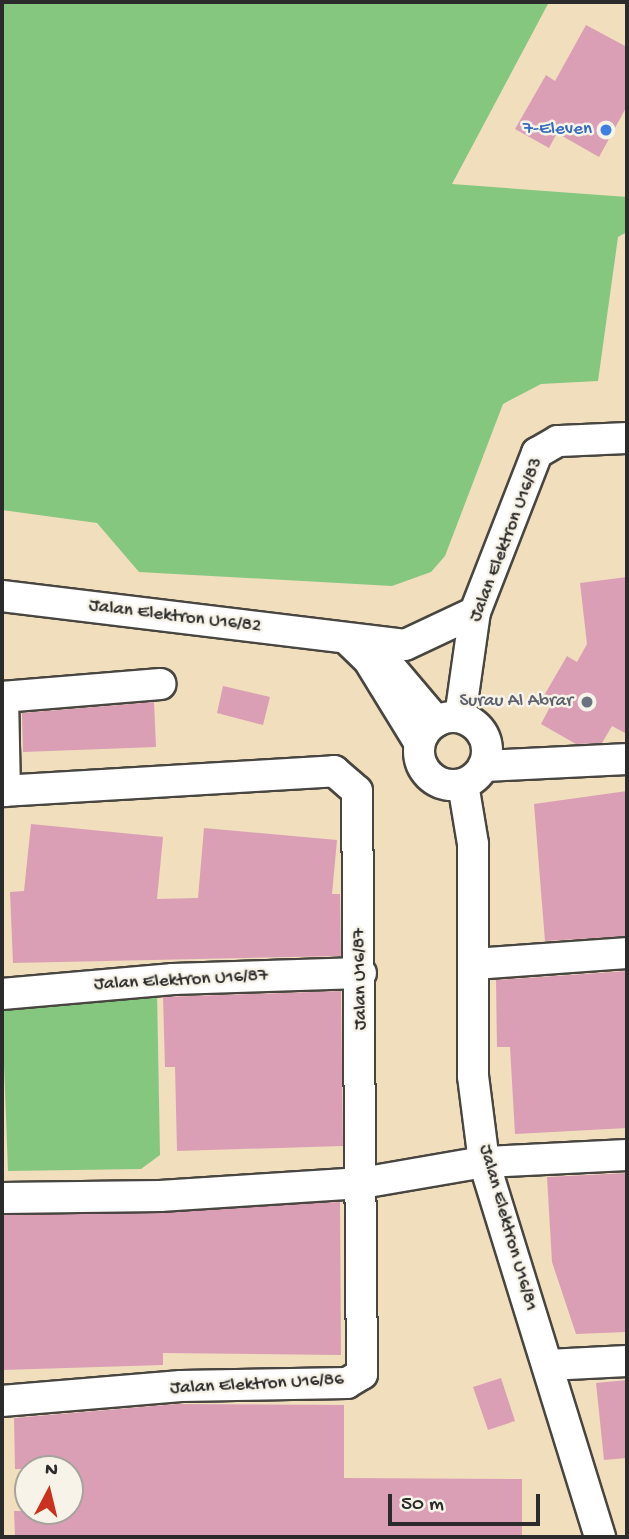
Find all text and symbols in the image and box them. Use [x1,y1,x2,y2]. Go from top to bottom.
place label: 7-Eleven [523,119,592,141]
marker: 7-Eleven [598,122,614,138]
street label: Jalan Elektron U16/83 [465,455,549,625]
street label: Jalan Elektron U16/82 [87,595,263,639]
place label: Surau Al Abrar [459,691,573,713]
marker: Surau Al Abrar [579,694,595,710]
street label: Jalan U16/87 [349,928,373,1030]
street label: Jalan Elektron U16/87 [93,965,269,997]
street label: Jalan Elektron U16/81 [472,1142,542,1314]
street label: Jalan Elektron U16/86 [170,1369,344,1401]
north arrow [14,1455,84,1525]
text: N [44,1458,59,1483]
scale bar [391,1480,543,1524]
text: 50 m [401,1493,444,1518]

